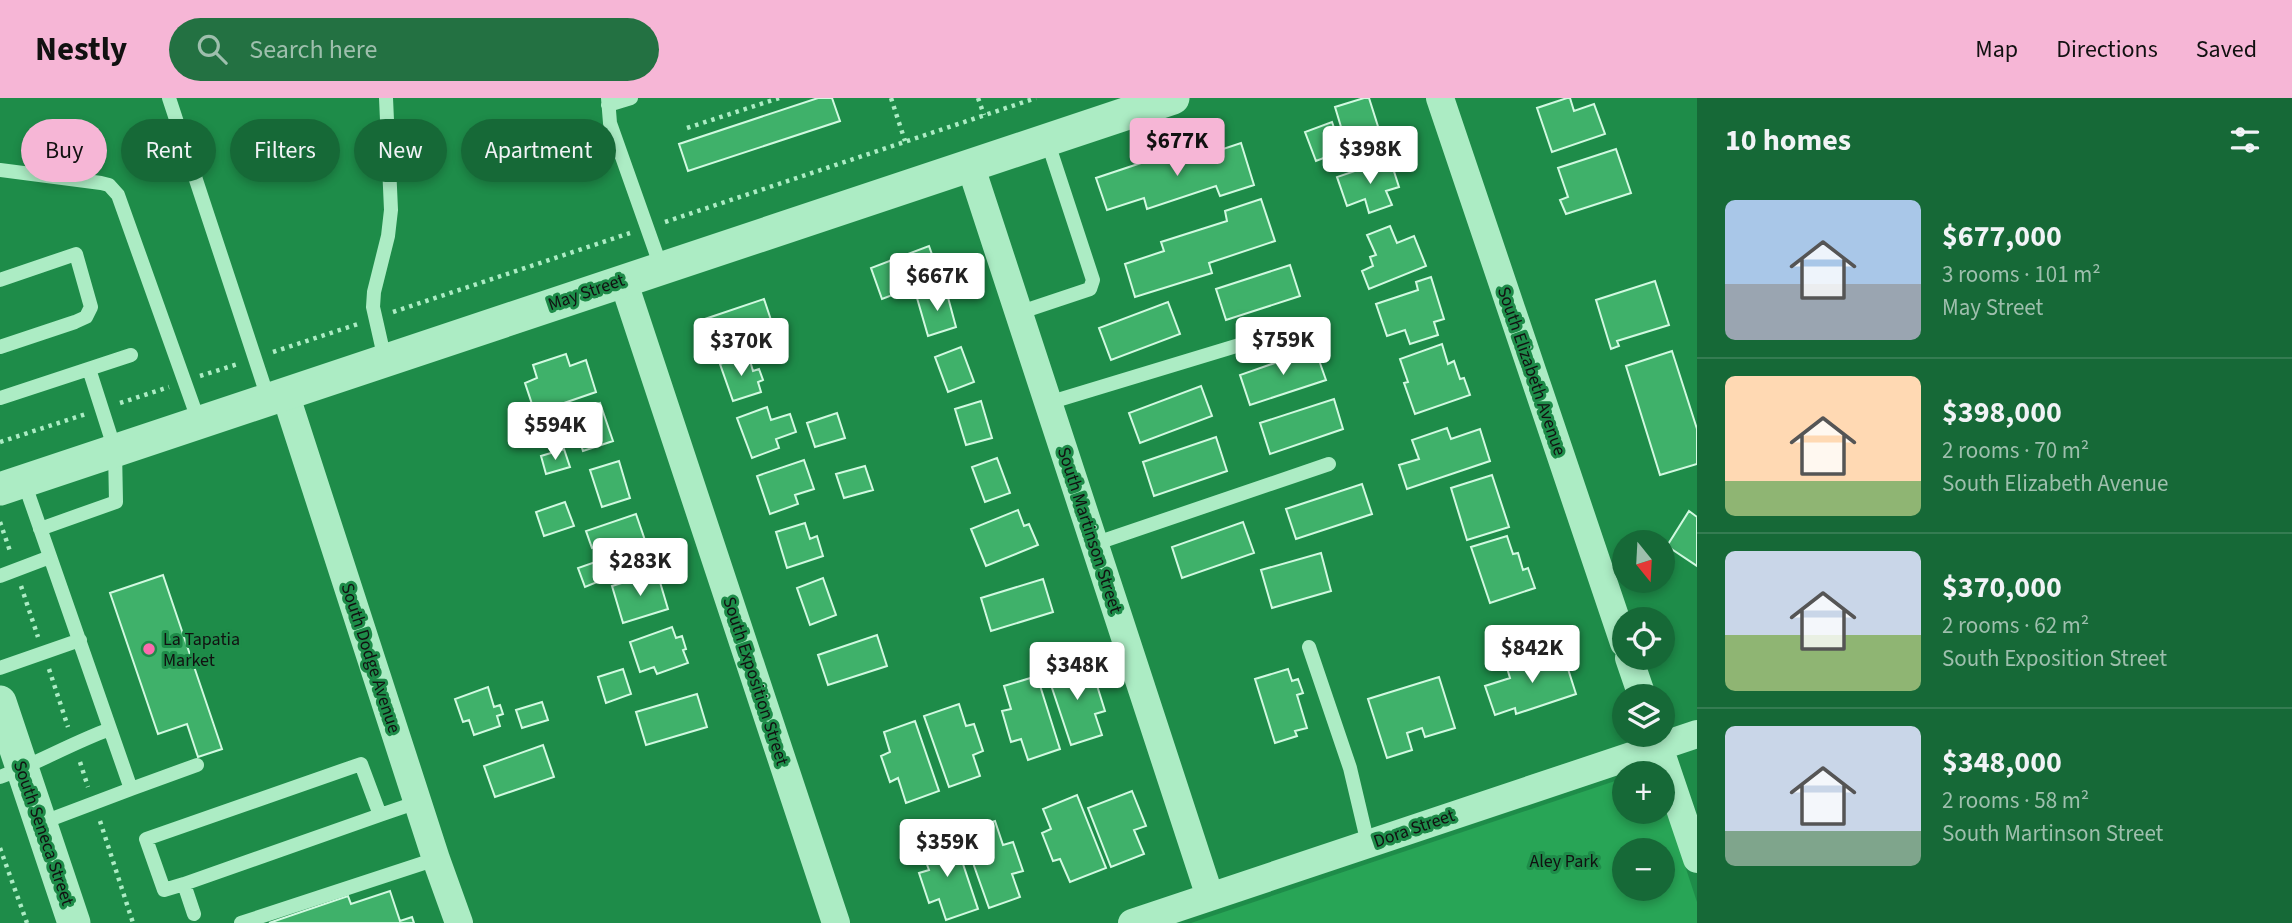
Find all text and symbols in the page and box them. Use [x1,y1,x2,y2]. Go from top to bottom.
search box [169,18,659,81]
text: Nestly [35,26,127,73]
icon: search [193,30,231,68]
text: Search here [249,31,377,68]
text: Map [1975,32,2018,67]
text: Directions [2056,32,2158,67]
text: Saved [2196,32,2257,67]
pin: $677K [1128,118,1226,178]
chip: Buy [21,119,107,182]
chip: Rent [121,119,216,182]
chip: Filters [230,119,340,182]
chip: New [354,119,447,182]
chip: Apartment [461,119,616,182]
text: 10 homes [1725,119,1851,162]
icon: filters [2226,121,2264,159]
text: $677K [1146,124,1208,157]
pin: $398K [1321,126,1419,186]
text: $398K [1339,132,1401,165]
text: $677,000 [1942,215,2062,258]
icon: home [1781,228,1865,312]
pin: $667K [888,254,986,313]
text: 3 rooms · 101 m² [1942,258,2101,291]
text: $667K [906,259,968,292]
street label: May Street [545,268,628,317]
street label: South Elizabeth Avenue [1491,283,1572,459]
text: May Street [1942,291,2043,324]
pin: $759K [1234,317,1332,377]
pin: $370K [692,318,790,378]
text: $759K [1252,323,1314,356]
text: $370K [710,324,772,357]
text: $398,000 [1942,391,2062,434]
pin: $594K [506,402,604,462]
icon: home [1781,404,1865,488]
text: $594K [524,408,586,441]
text: 2 rooms · 70 m² [1942,434,2089,467]
street label: South Martinson Street [1051,444,1128,616]
text: South Elizabeth Avenue [1942,467,2168,500]
north arrow [1612,530,1675,593]
map controls [1612,530,1675,901]
pin: $283K [591,538,689,598]
text: $283K [609,544,671,577]
text: $370,000 [1942,566,2062,609]
icon: home [1781,579,1865,663]
street label: South Dodge Avenue [334,580,407,736]
street label: South Exposition Street [716,594,795,769]
button: locate [1612,607,1675,670]
text: 2 rooms · 62 m² [1942,609,2089,642]
pin: $842K [1483,626,1581,685]
place label: La Tapatia Market [163,627,240,673]
text: $842K [1501,631,1563,664]
marker: La Tapatia Market [141,641,157,657]
pin: $348K [1028,642,1126,702]
text: South Exposition Street [1942,642,2167,675]
text: $348K [1046,648,1108,681]
button: layers [1612,684,1675,747]
text: $348,000 [1942,741,2062,784]
icon: home [1781,754,1865,838]
street label: South Seneca Street [7,757,80,909]
button: + [1612,761,1675,824]
text: 2 rooms · 58 m² [1942,784,2089,817]
street label: Dora Street [1370,803,1458,854]
text: South Martinson Street [1942,817,2163,850]
pin: $359K [898,820,996,879]
text: $359K [916,825,978,858]
button: − [1612,838,1675,901]
park label: Aley Park [1529,849,1599,874]

